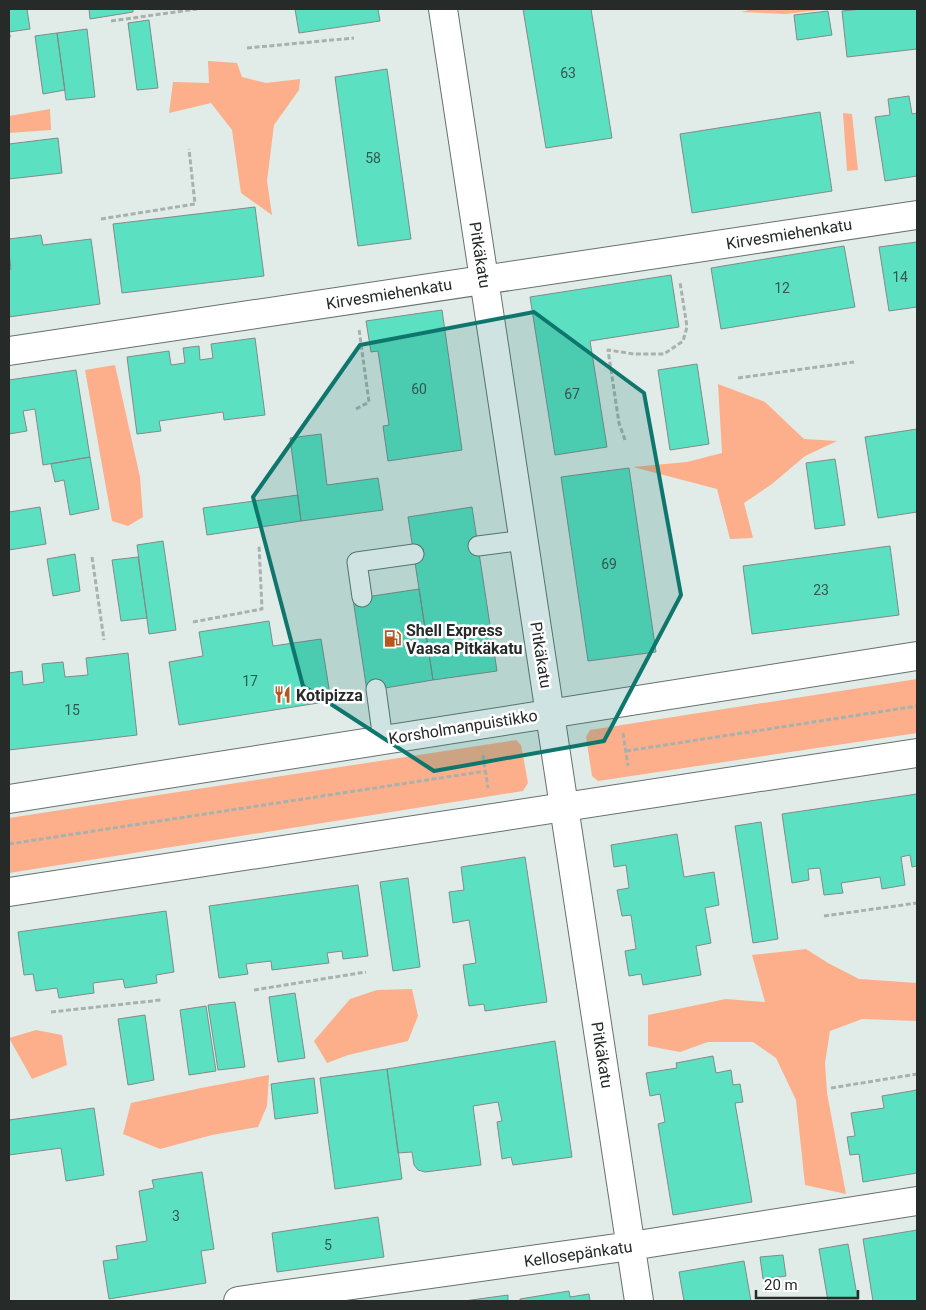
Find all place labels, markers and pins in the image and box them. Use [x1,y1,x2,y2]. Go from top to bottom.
place label: Shell Express Vaasa Pitkäkatu [406,621,523,658]
fuel station icon: Shell Express Vaasa Pitkäkatu [382,629,402,649]
restaurant icon: Kotipizza [272,685,292,705]
place label: Kotipizza [296,686,363,705]

